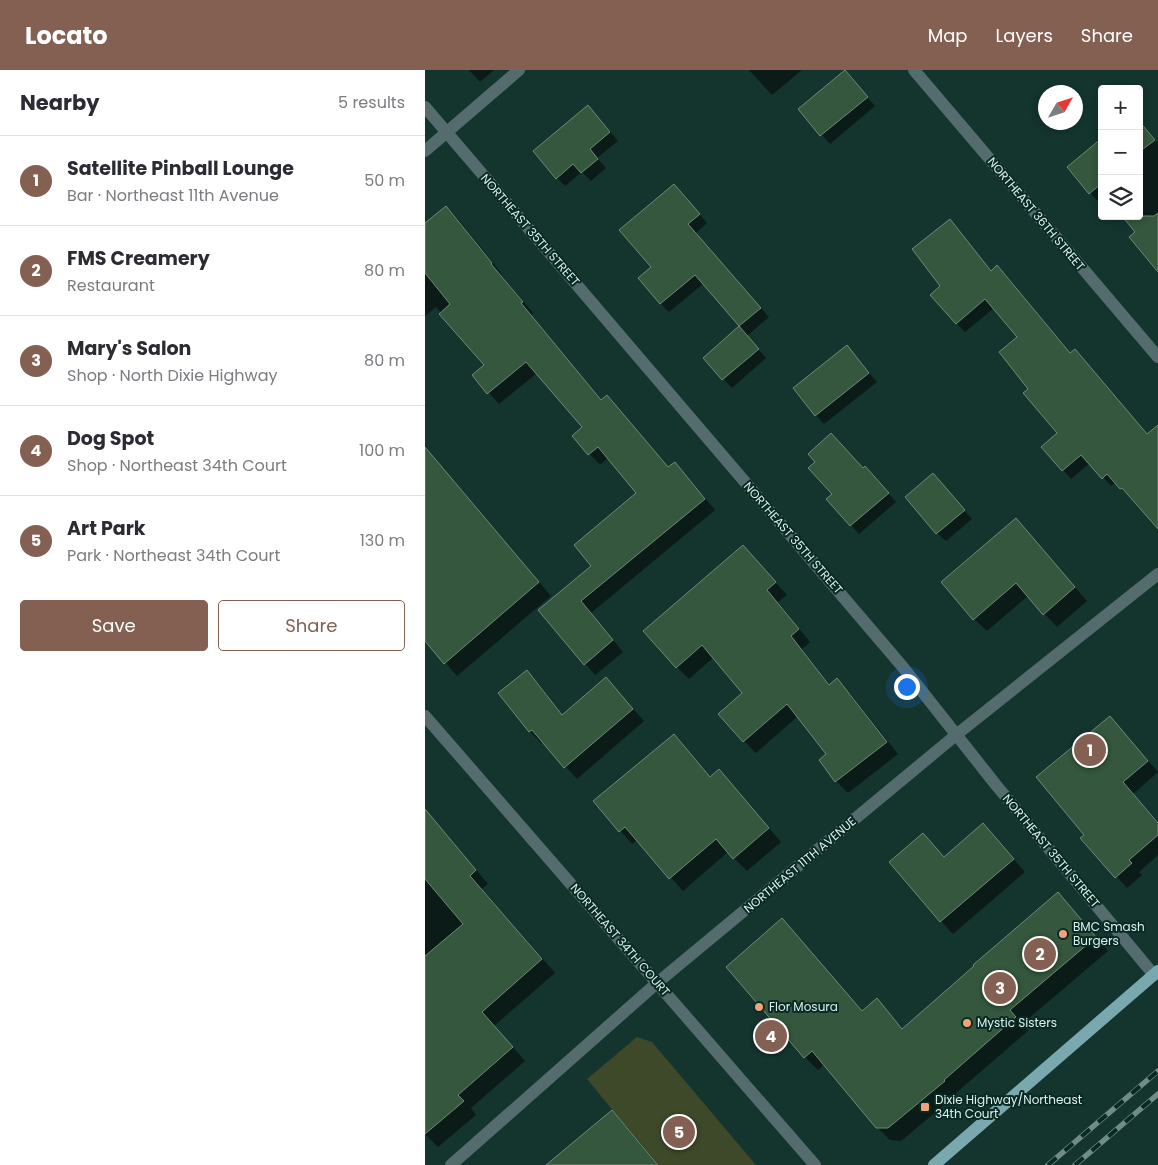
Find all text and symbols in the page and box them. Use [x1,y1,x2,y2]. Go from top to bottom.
text: Locato [25,19,108,52]
text: Map [928,23,968,48]
text: Layers [996,23,1053,48]
text: Share [1081,23,1133,48]
north arrow [1038,85,1083,130]
map controls [1098,85,1143,220]
button: + [1098,85,1143,130]
text: Nearby [20,88,100,117]
text: 5 results [338,91,405,114]
button: − [1098,130,1143,175]
street label: NORTHEAST 36TH STREET [984,153,1089,274]
text: Satellite Pinball Lounge [67,155,294,182]
text: 1 [33,169,39,192]
text: 50 m [364,169,405,192]
street label: NORTHEAST 35TH STREET [477,170,584,290]
button: layers [1098,175,1143,220]
text: Bar · Northeast 11th Avenue [67,184,279,207]
text: FMS Creamery [67,245,210,272]
text: 2 [31,259,41,282]
text: 80 m [364,259,405,282]
text: Restaurant [67,274,155,297]
text: Mary's Salon [67,335,191,362]
text: 3 [31,349,41,372]
text: 80 m [364,349,405,372]
text: Shop · North Dixie Highway [67,364,277,387]
text: Dog Spot [67,425,154,452]
text: 4 [31,439,41,462]
text: 100 m [359,439,405,462]
text: Shop · Northeast 34th Court [67,454,287,477]
street label: NORTHEAST 35TH STREET [740,478,847,598]
text: Art Park [67,515,146,542]
text: 5 [31,529,41,552]
text: 130 m [360,529,405,552]
text: Park · Northeast 34th Court [67,544,280,567]
button: Save [20,600,208,651]
button: Share [218,600,405,651]
your location [894,674,920,700]
pin: 1 [1074,731,1106,769]
street label: NORTHEAST 35TH STREET [999,790,1104,911]
street label: NORTHEAST 11TH AVENUE [740,813,859,917]
street label: NORTHEAST 34TH COURT [567,880,674,1000]
place label: BMC Smash Burgers [1073,918,1145,949]
marker: BMC Smash Burgers [1057,928,1069,940]
pin: 2 [1024,935,1056,973]
pin: 3 [984,969,1016,1007]
place label: Flor Mosura [769,998,838,1015]
marker: Flor Mosura [753,1001,765,1013]
place label: Mystic Sisters [977,1014,1057,1031]
pin: 4 [755,1017,787,1055]
marker: Mystic Sisters [961,1017,973,1029]
place label: Dixie Highway/Northeast 34th Court [935,1091,1082,1122]
marker: Dixie Highway/Northeast 34th Court [919,1101,931,1113]
pin: 5 [663,1113,695,1151]

